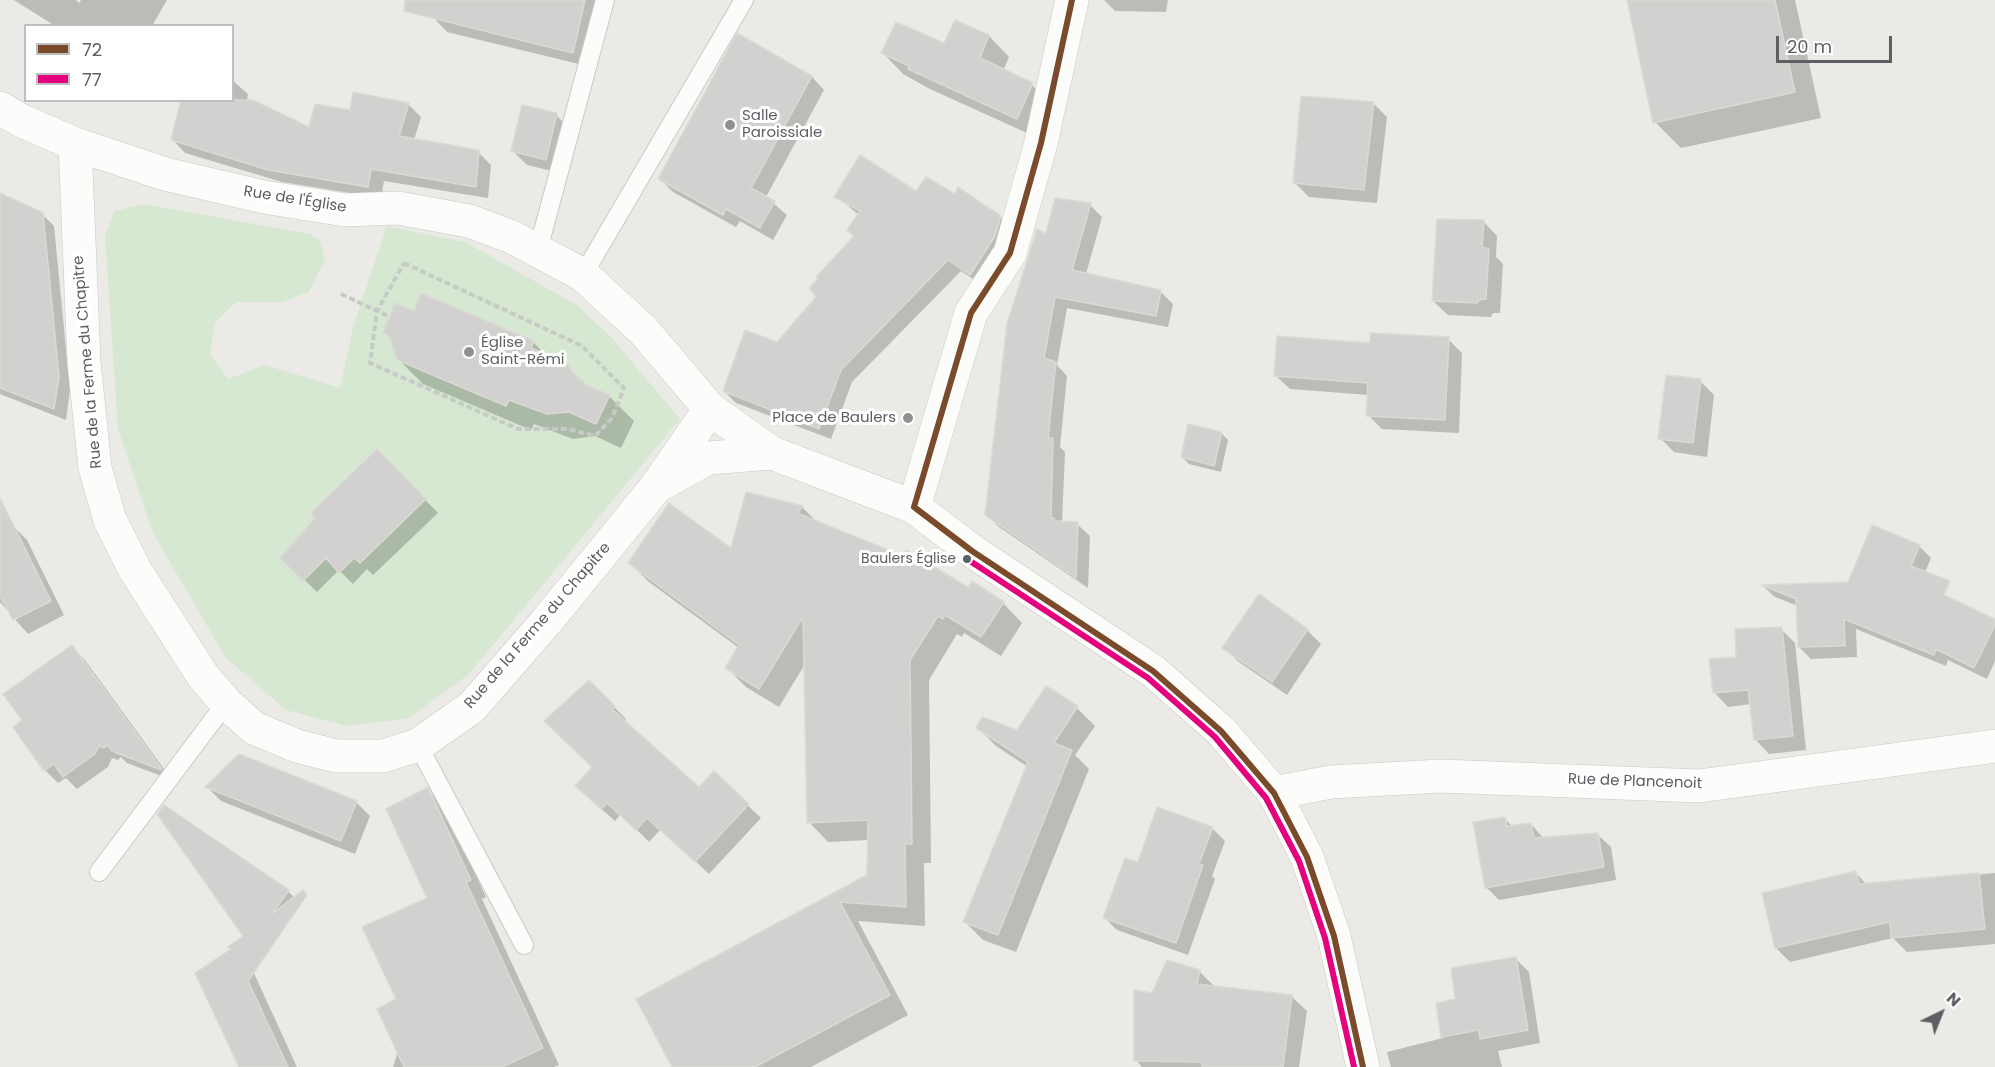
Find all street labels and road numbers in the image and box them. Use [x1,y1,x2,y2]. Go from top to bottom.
street label: Rue de l'Église [242,183,348,217]
street label: Rue de la Ferme du Chapitre [70,255,106,469]
street label: Rue de la Ferme du Chapitre [461,539,615,713]
street label: Rue de Plancenoit [1568,771,1702,793]

